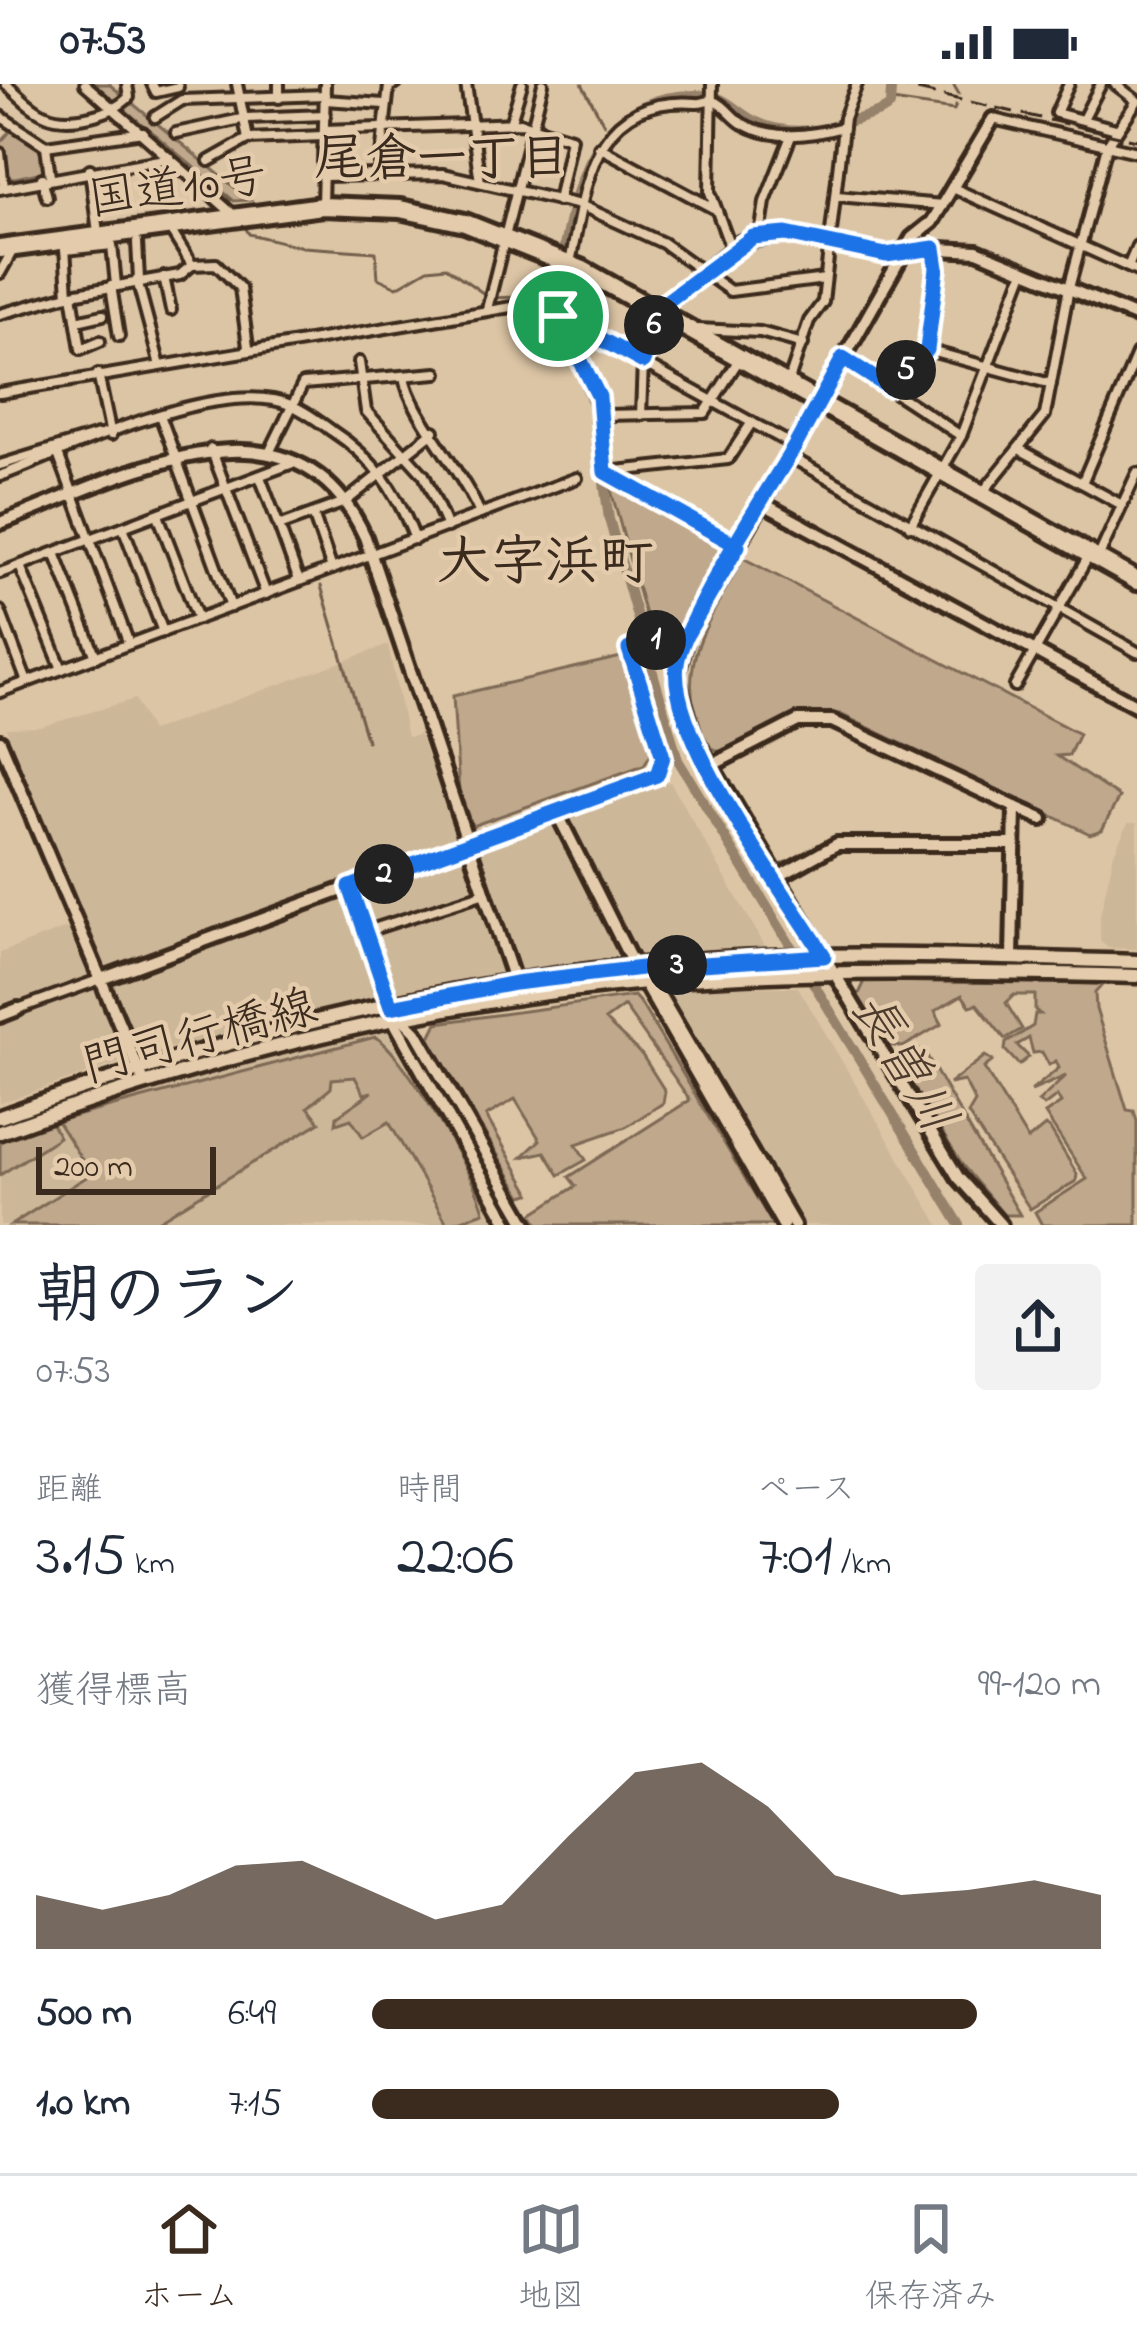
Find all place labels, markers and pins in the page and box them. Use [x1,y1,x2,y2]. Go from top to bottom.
pin [507,265,609,367]
pin: 6 [624,295,684,355]
pin: 5 [876,340,936,400]
pin: 1 [626,610,686,670]
pin: 2 [354,844,414,904]
pin: 3 [647,935,707,995]

